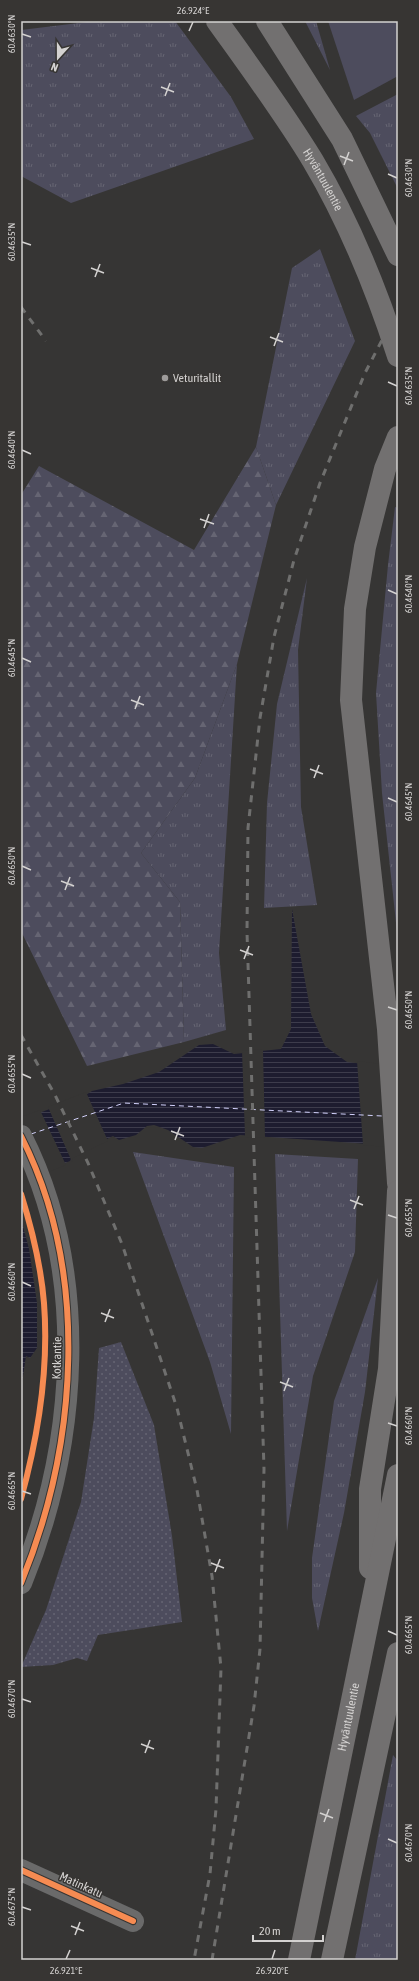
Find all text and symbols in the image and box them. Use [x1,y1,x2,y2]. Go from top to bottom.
text: 26.924°E [177,5,210,16]
text: 60.4630°N [6,15,17,53]
north arrow [38,38,78,78]
text: N [49,61,60,74]
street label: Hyväntuulentie [300,146,346,213]
text: 60.4630°N [403,159,414,197]
text: 60.4635°N [6,223,17,261]
text: 60.4635°N [403,367,414,405]
place label: Veturitallit [173,371,222,385]
marker: Veturitallit [160,373,170,383]
text: 60.4640°N [6,431,17,469]
text: 60.4640°N [403,575,414,613]
text: 60.4645°N [6,639,17,677]
text: 60.4645°N [403,783,414,821]
text: 60.4650°N [6,847,17,885]
text: 60.4650°N [403,991,414,1029]
text: 60.4655°N [6,1055,17,1093]
text: 60.4655°N [403,1199,414,1237]
text: 60.4660°N [6,1263,17,1301]
street label: Kotkantie [50,1336,64,1380]
text: 60.4660°N [403,1407,414,1445]
text: 60.4665°N [6,1472,17,1510]
text: 60.4665°N [403,1616,414,1654]
text: 60.4670°N [6,1680,17,1718]
street label: Hyväntuulentie [335,1682,362,1752]
text: 60.4670°N [403,1824,414,1862]
street label: Matinkatu [57,1869,105,1901]
text: 60.4675°N [6,1888,17,1926]
scale bar [253,1917,323,1943]
text: 20 m [259,1924,281,1938]
text: 26.921°E [50,1965,83,1976]
text: 26.920°E [256,1965,289,1976]

